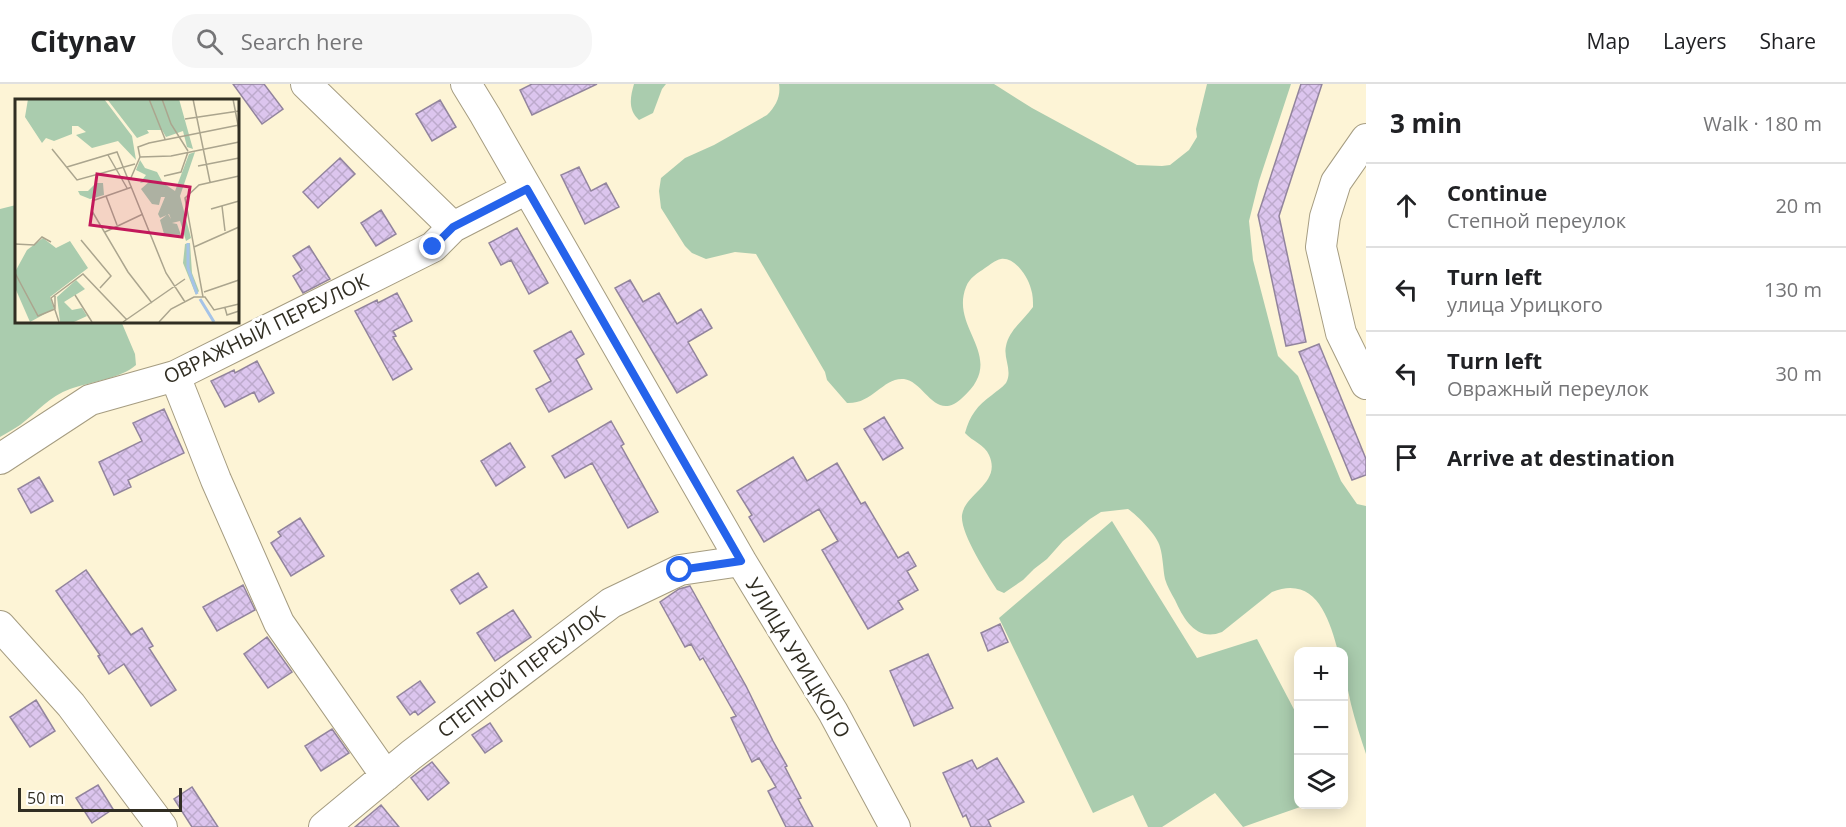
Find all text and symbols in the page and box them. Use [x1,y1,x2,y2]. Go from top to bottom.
search box [172,14,592,68]
text: Citynav [30,22,136,60]
icon: search [193,25,226,58]
text: Search here [241,26,363,56]
text: Map [1587,27,1630,55]
text: Layers [1663,27,1727,55]
text: Share [1760,27,1816,55]
inset map [15,99,238,322]
text: 3 min [1390,105,1462,141]
text: Walk · 180 m [1703,110,1822,137]
text: Continue [1447,177,1547,207]
icon: ahead [1390,189,1423,222]
text: 20 m [1775,192,1822,219]
text: Степной переулок [1447,207,1626,234]
route end [419,233,445,259]
text: Turn left [1447,261,1542,291]
street label: ОВРАЖНЫЙ ПЕРЕУЛОК [159,267,374,390]
icon: left [1390,273,1423,306]
text: 130 m [1764,276,1822,303]
text: улица Урицкого [1447,291,1603,318]
text: Turn left [1447,345,1542,375]
icon: left [1390,357,1423,390]
text: 30 m [1775,360,1822,387]
text: Овражный переулок [1447,375,1649,402]
icon: arrive [1390,441,1423,474]
text: Arrive at destination [1447,442,1675,472]
route start [666,556,692,582]
street label: УЛИЦА УРИЦКОГО [740,573,857,743]
street label: СТЕПНОЙ ПЕРЕУЛОК [432,599,611,743]
map controls [1294,647,1348,809]
button: + [1294,647,1348,701]
button: − [1294,701,1348,755]
button: layers [1294,755,1348,809]
scale bar [18,785,182,812]
text: 50 m [27,787,64,809]

